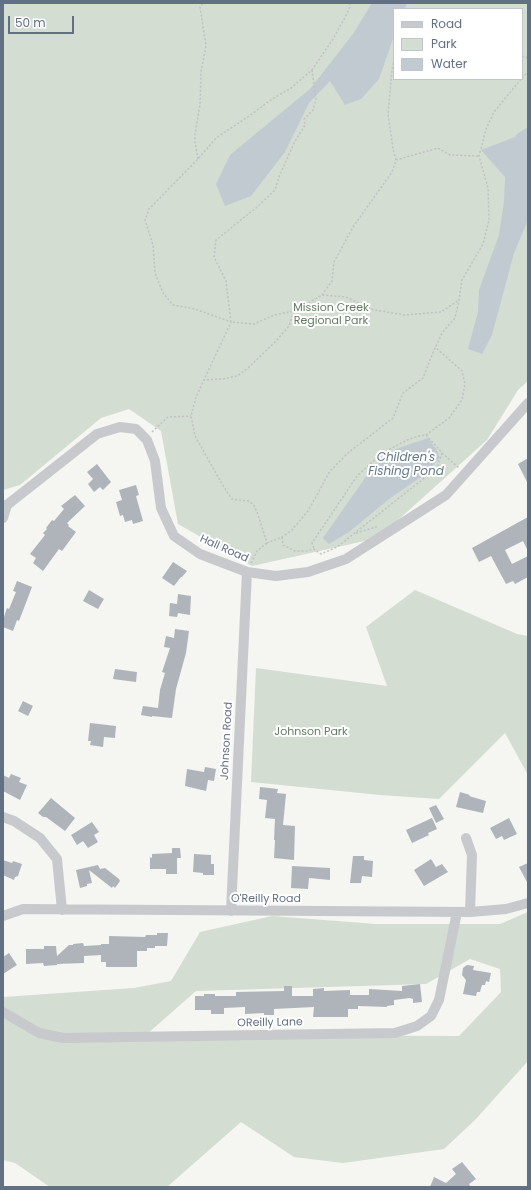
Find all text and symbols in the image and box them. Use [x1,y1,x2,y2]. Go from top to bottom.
scale bar [10,8,76,34]
legend [393,8,523,80]
text: 50 m [15,14,46,31]
text: Road [431,15,462,32]
text: Park [431,35,457,52]
text: Water [431,55,467,72]
park label: Mission Creek Regional Park [293,301,369,327]
water label: Children's Fishing Pond [368,451,444,479]
street label: Hall Road [198,532,250,566]
street label: Johnson Road [218,702,236,780]
park label: Johnson Park [274,725,348,739]
street label: O'Reilly Road [231,892,301,906]
street label: OReilly Lane [237,1016,303,1030]

